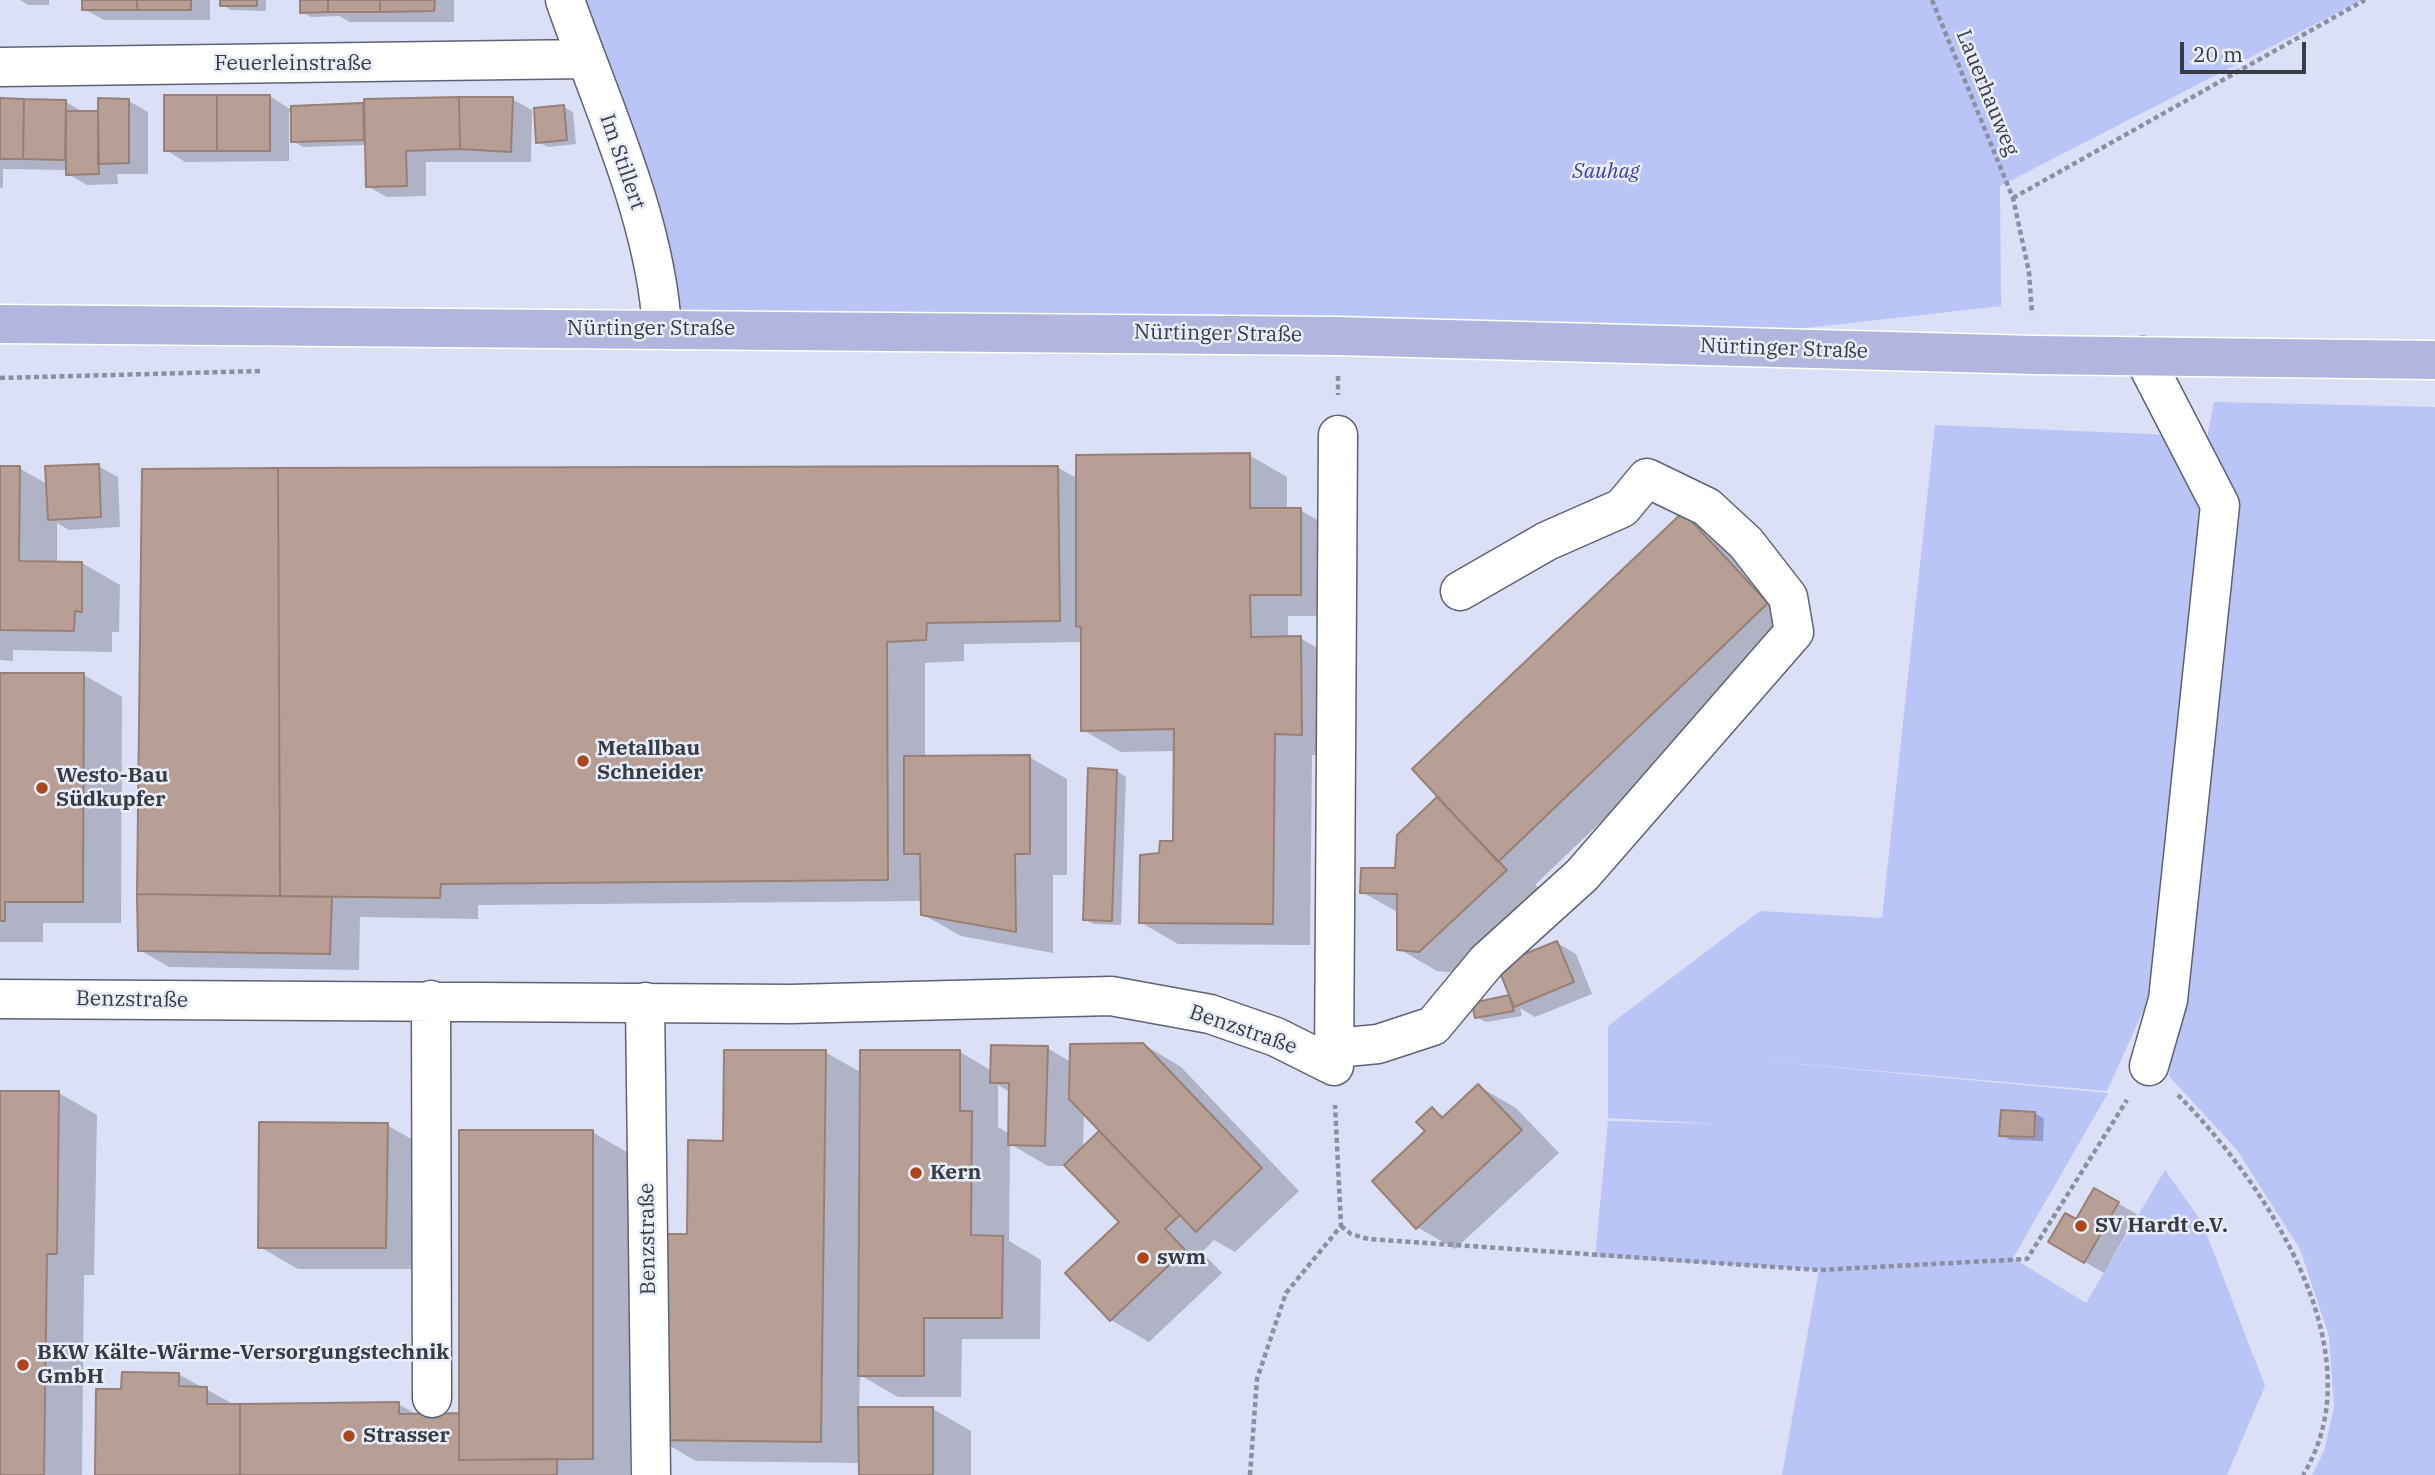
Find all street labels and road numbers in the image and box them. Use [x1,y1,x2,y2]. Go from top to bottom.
street label: Lauerhauweg [1950,26,2024,160]
street label: Feuerleinstraße [214,51,372,77]
street label: Im Stillert [594,111,650,213]
street label: Nürtinger Straße [567,316,735,342]
street label: Nürtinger Straße [1134,320,1302,348]
street label: Nürtinger Straße [1699,333,1869,365]
street label: Benzstraße [76,986,188,1014]
street label: Benzstraße [1186,1000,1300,1060]
street label: Benzstraße [634,1183,662,1295]

